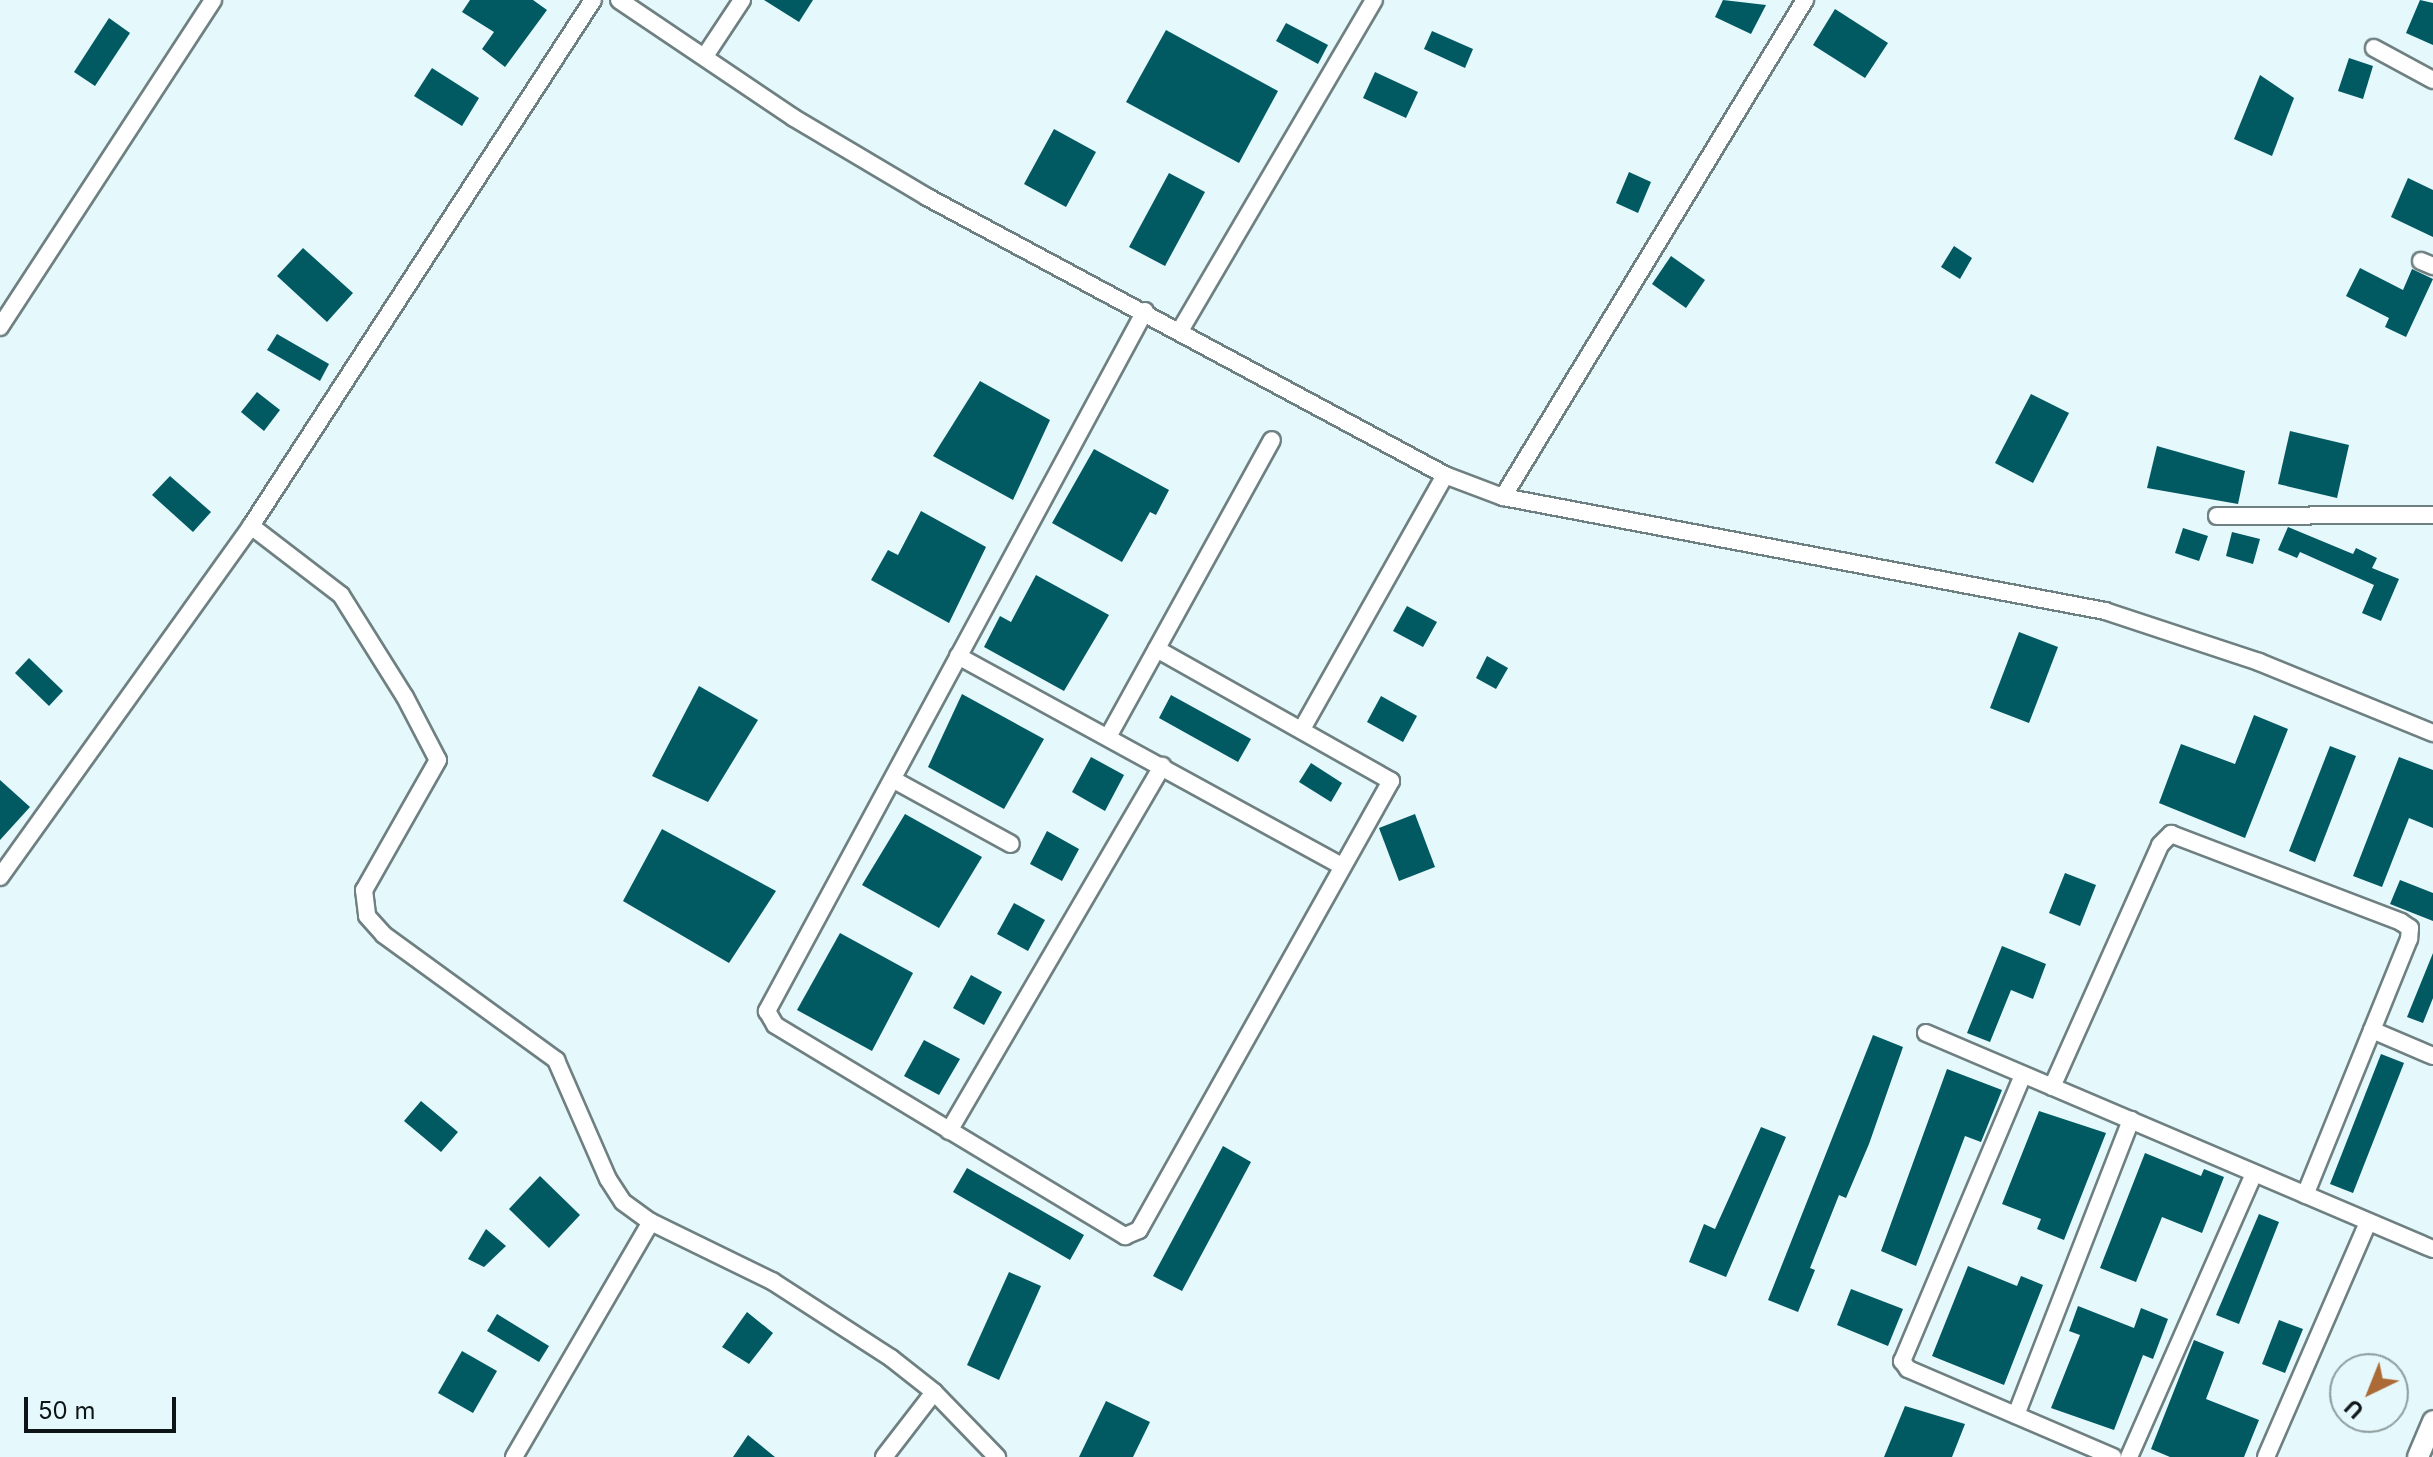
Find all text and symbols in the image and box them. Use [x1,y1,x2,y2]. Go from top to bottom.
north arrow [2329,1353,2409,1433]
scale bar [28,1381,180,1431]
text: U [2339,1394,2369,1424]
text: 50 m [38,1396,96,1425]

